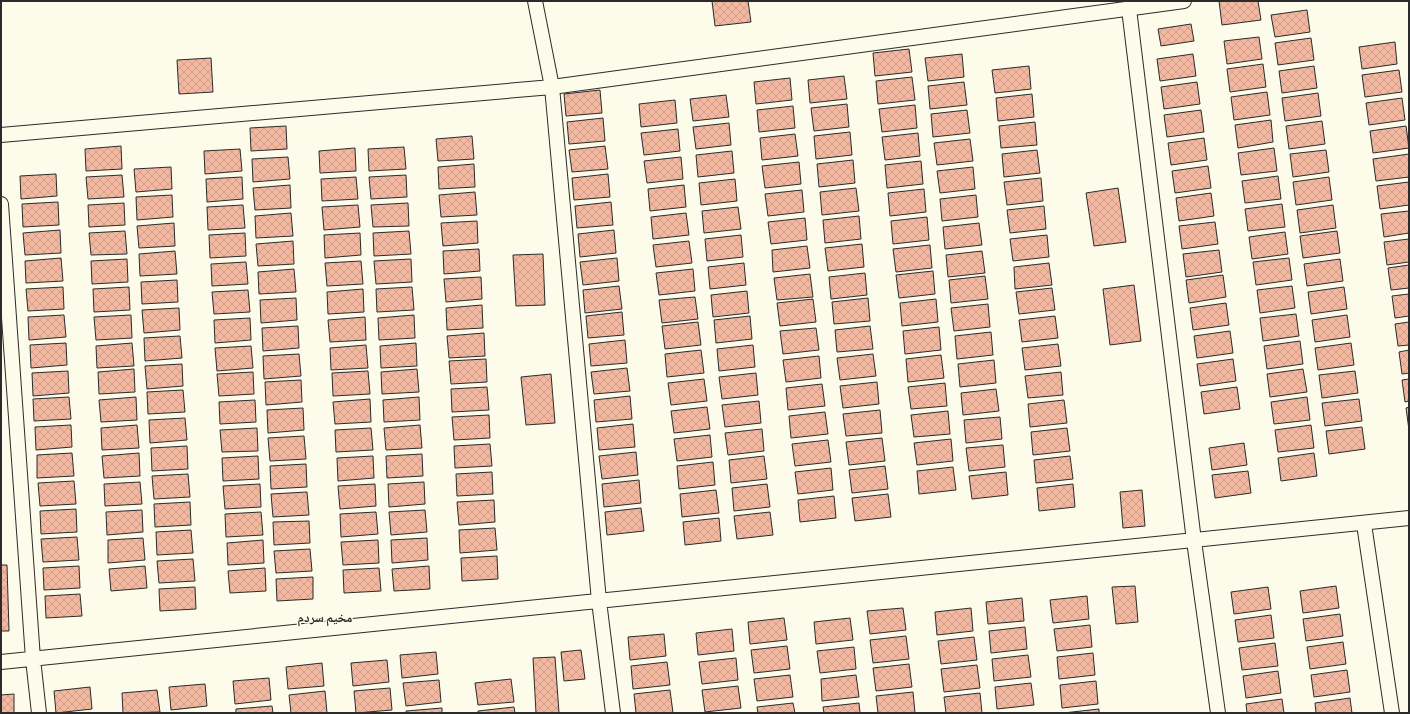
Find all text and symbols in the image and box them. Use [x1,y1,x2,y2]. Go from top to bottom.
district label: مخيم سردم [298,612,352,627]

